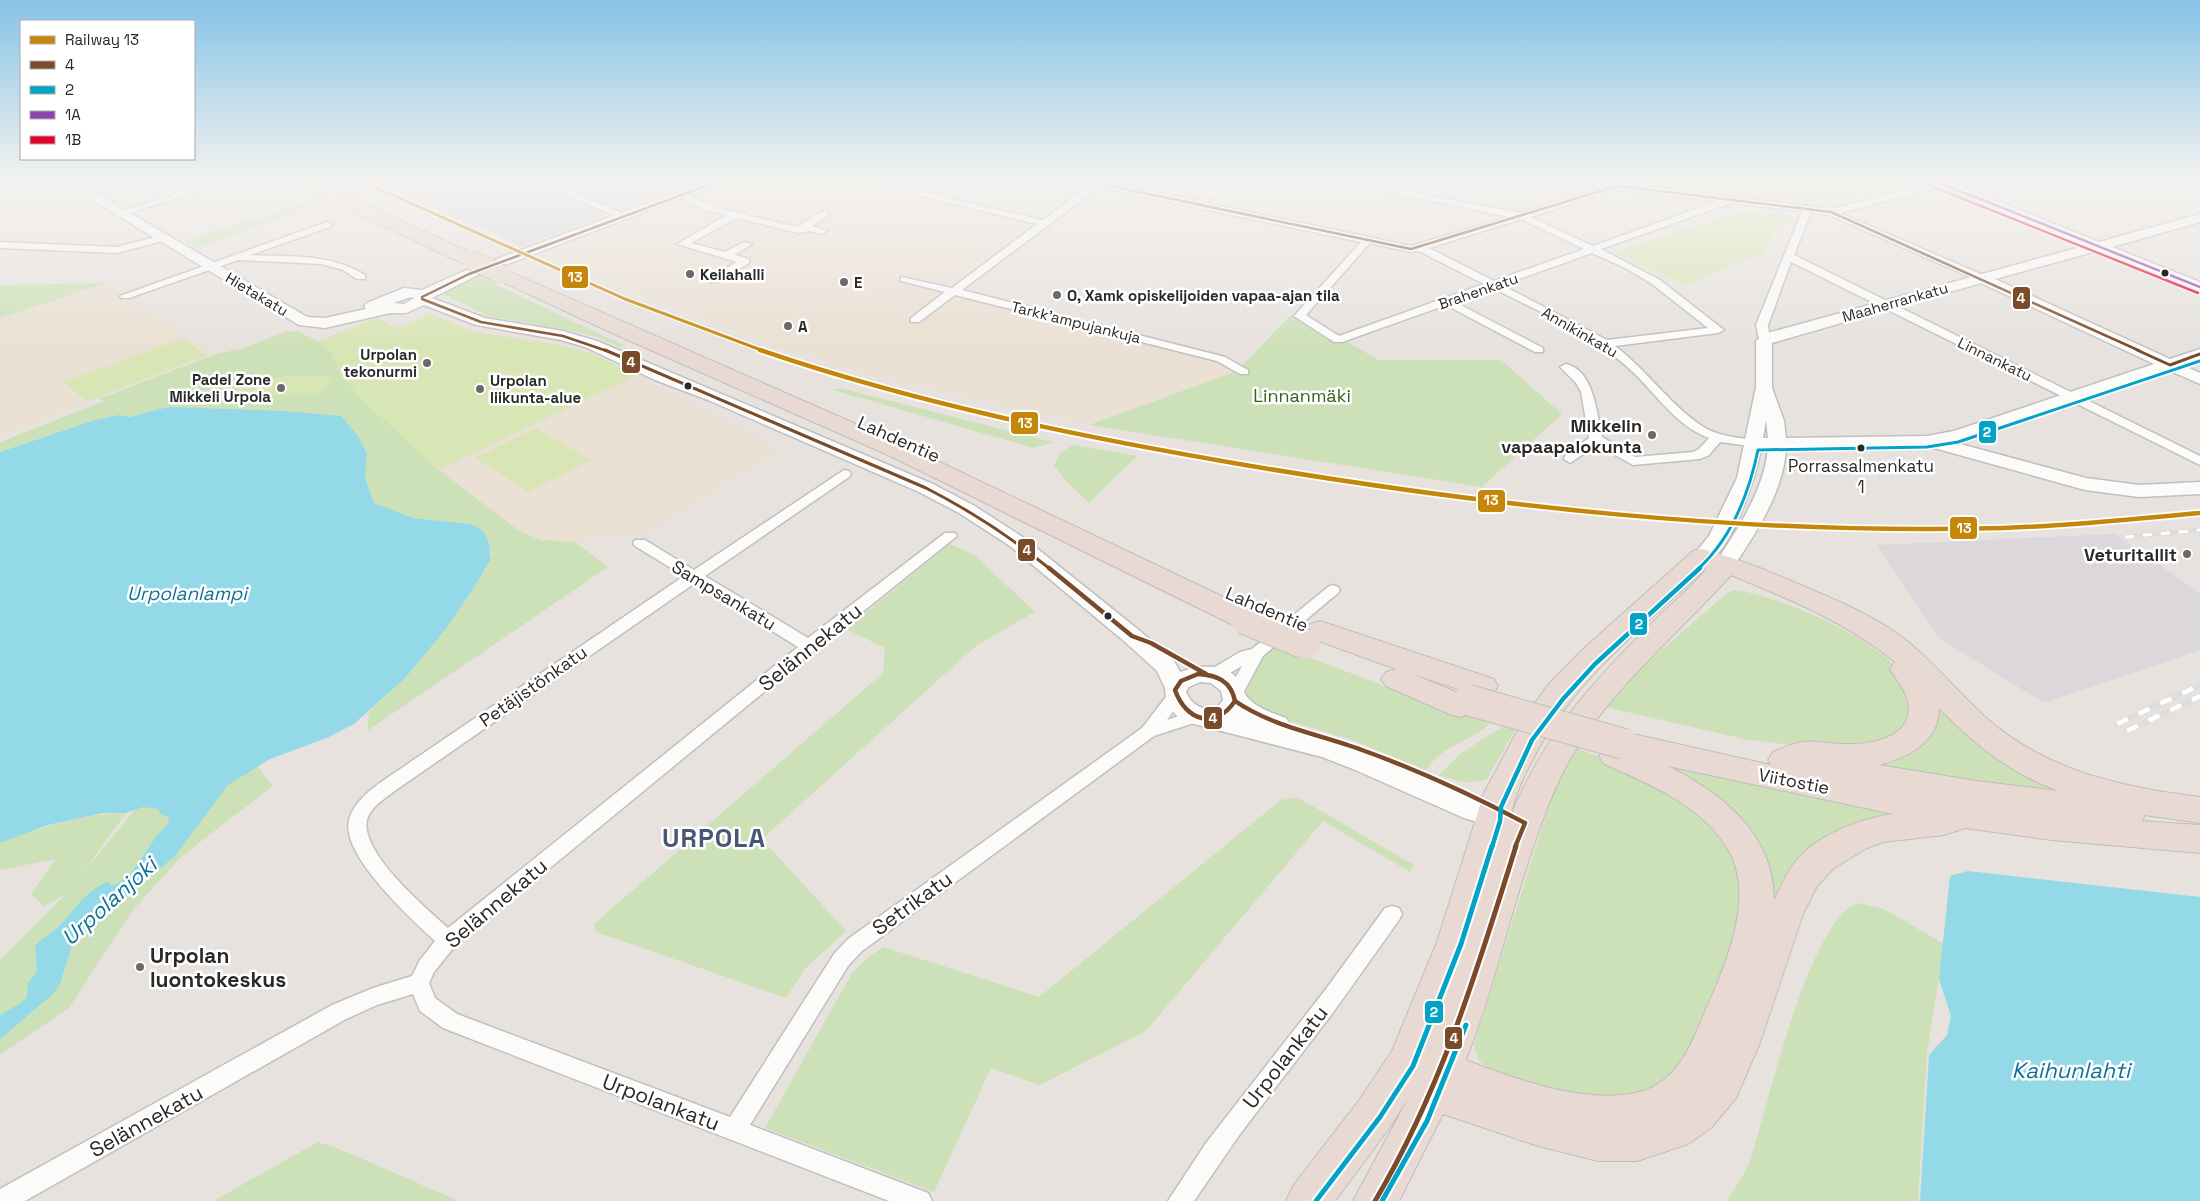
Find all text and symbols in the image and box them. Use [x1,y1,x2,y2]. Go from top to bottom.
legend [20,20,195,160]
text: Railway 13 [65,30,139,49]
text: 4 [65,55,74,74]
text: 2 [65,80,74,99]
text: 1A [65,105,81,124]
text: 1B [65,130,81,149]
line badge: 13 [561,265,589,289]
place label: Keilahalli [700,265,764,284]
street label: Hietakatu [222,268,292,320]
text: 13 [568,268,582,286]
marker: Keilahalli [684,268,696,280]
street label: Brahenkatu [1436,268,1520,314]
unlabelled marker [2160,268,2170,278]
place label: E [854,273,862,292]
marker: E [838,276,850,288]
street label: Maaherrankatu [1840,278,1950,326]
place label: O, Xamk opiskelijoiden vapaa-ajan tila [1067,286,1340,305]
line badge: 4 [2012,286,2031,310]
marker: O, Xamk opiskelijoiden vapaa-ajan tila [1051,289,1063,301]
text: 4 [2017,289,2026,307]
street label: Tarkk'ampujankuja [1009,297,1143,347]
street label: Annikinkatu [1539,303,1621,361]
place label: A [798,317,808,336]
marker: A [782,320,794,332]
street label: Linnankatu [1955,333,2035,385]
place label: Urpolan tekonurmi [343,345,417,381]
line badge: 4 [621,350,641,374]
text: 4 [627,353,636,371]
marker: Urpolan tekonurmi [421,357,433,369]
place label: Padel Zone Mikkeli Urpola [169,370,271,406]
place label: Urpolan liikunta-alue [490,371,581,407]
unlabelled marker [683,381,693,391]
marker: Padel Zone Mikkeli Urpola [275,382,287,394]
marker: Urpolan liikunta-alue [474,383,486,395]
park label: Linnanmäki [1253,384,1351,407]
street label: Lahdentie [854,411,944,467]
line badge: 13 [1010,411,1039,435]
text: 13 [1018,414,1032,432]
place label: Mikkelin vapaapalokunta [1501,414,1643,458]
line badge: 2 [1978,420,1997,444]
text: 2 [1983,423,1991,441]
marker: Mikkelin vapaapalokunta [1646,429,1658,441]
marker: Porrassalmenkatu 1 [1856,443,1866,453]
place label: Porrassalmenkatu 1 [1788,455,1934,498]
line badge: 13 [1477,489,1506,513]
text: 13 [1484,491,1498,509]
line badge: 13 [1949,516,1978,540]
text: 13 [1957,519,1971,537]
line badge: 4 [1017,538,1036,562]
text: 4 [1023,541,1032,559]
place label: Veturitallit [2084,543,2177,566]
marker: Veturitallit [2181,548,2193,560]
street label: Sampsankatu [668,555,780,635]
water label: Urpolanlampi [127,581,249,606]
street label: Lahdentie [1222,581,1312,637]
street label: Selännekatu [753,597,867,697]
unlabelled marker [1103,611,1113,621]
line badge: 2 [1629,612,1648,636]
text: 2 [1635,615,1643,633]
street label: Petäjistönkatu [475,640,591,732]
line badge: 4 [1203,706,1223,730]
text: 4 [1209,709,1218,727]
street label: Viitostie [1757,763,1831,799]
district label: URPOLA [662,821,766,855]
water label: Urpolanjoki [56,849,164,951]
street label: Selännekatu [439,852,553,954]
street label: Setrikatu [867,865,957,941]
place label: Urpolan luontokeskus [150,942,286,993]
marker: Urpolan luontokeskus [134,961,146,973]
street label: Urpolankatu [1236,1000,1334,1114]
line badge: 2 [1424,1000,1444,1024]
text: 2 [1430,1003,1438,1021]
line badge: 4 [1444,1026,1463,1050]
text: 4 [1450,1029,1459,1047]
water label: Kaihunlahti [2012,1056,2133,1084]
street label: Urpolankatu [599,1067,723,1137]
street label: Selännekatu [84,1079,208,1163]

